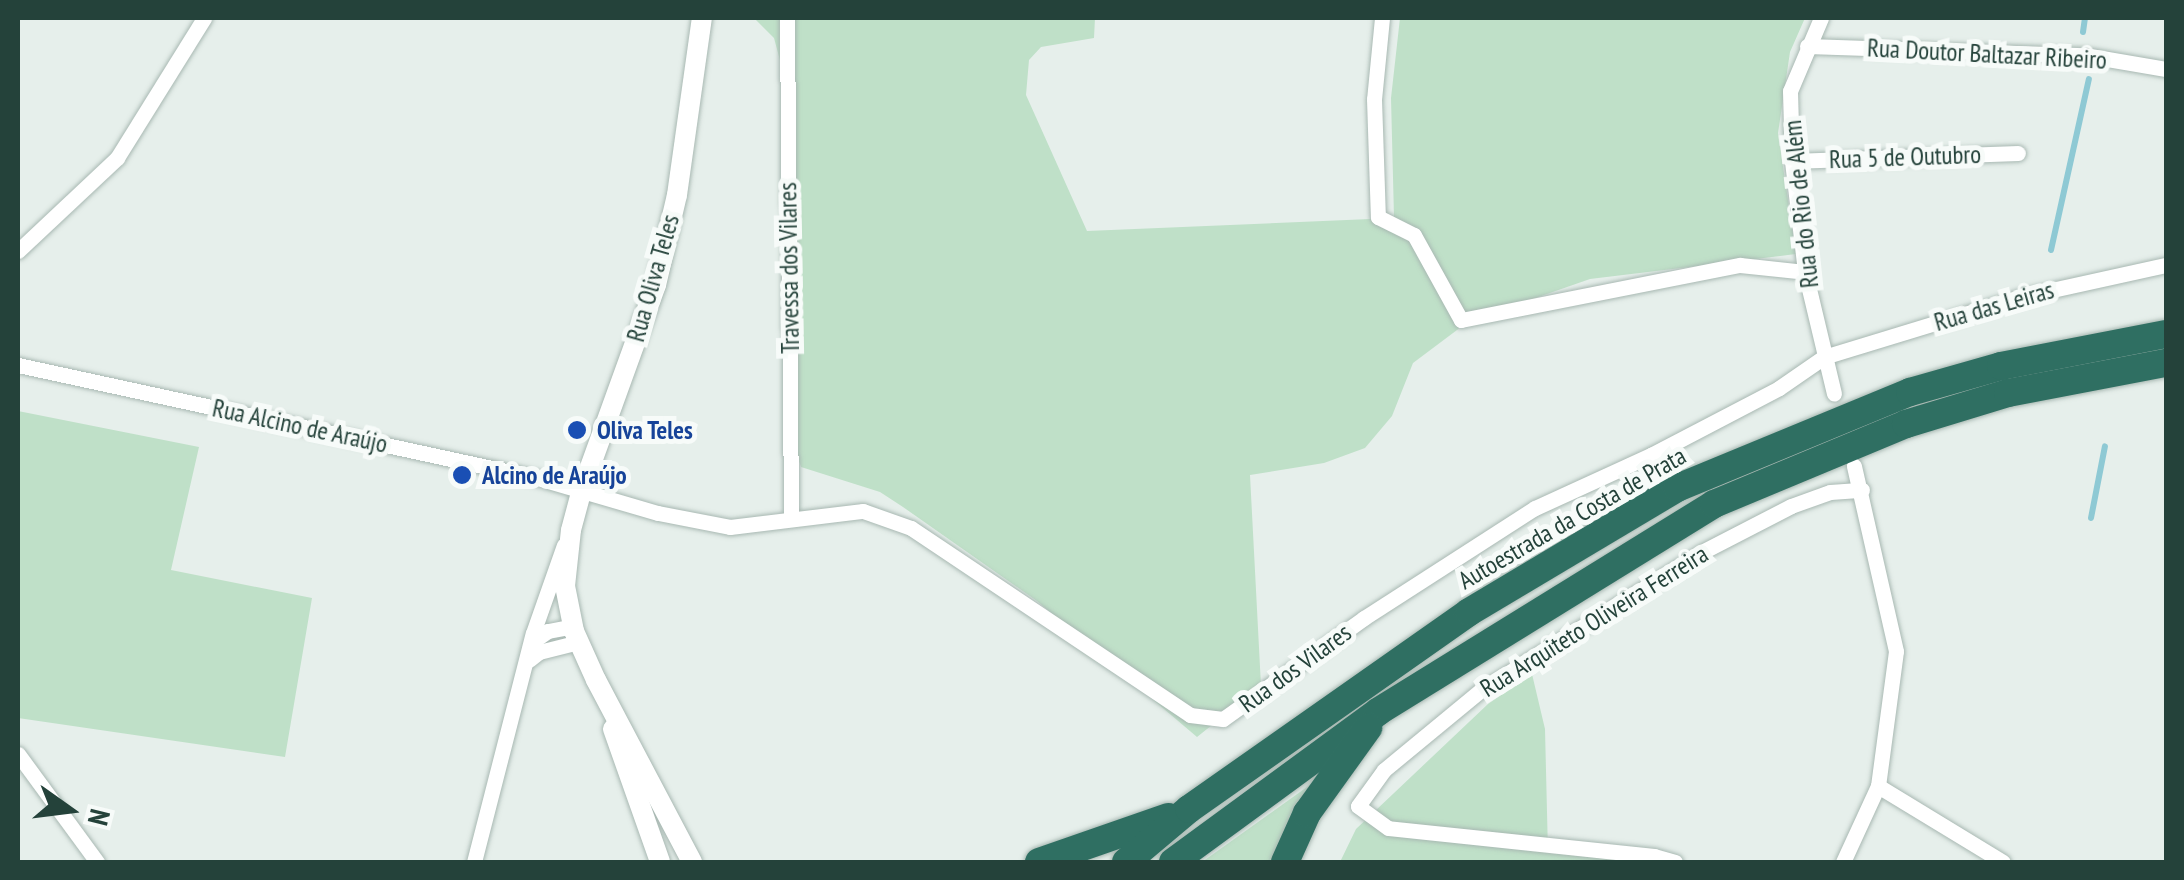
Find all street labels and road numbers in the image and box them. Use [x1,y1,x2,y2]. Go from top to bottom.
street label: Rua Doutor Baltazar Ribeiro [1866,33,2108,75]
street label: Rua do Rio de Além [1777,118,1825,290]
street label: Rua 5 de Outubro [1829,139,1981,175]
street label: Travessa dos Vilares [773,182,805,354]
street label: Rua Oliva Teles [620,211,686,345]
street label: Rua das Leiras [1931,275,2057,337]
street label: Rua Alcino de Araújo [209,393,391,459]
street label: Autoestrada da Costa de Prata [1453,441,1691,595]
street label: Rua Arquiteto Oliveira Ferreira [1474,539,1714,703]
street label: Rua dos Vilares [1233,617,1357,719]

